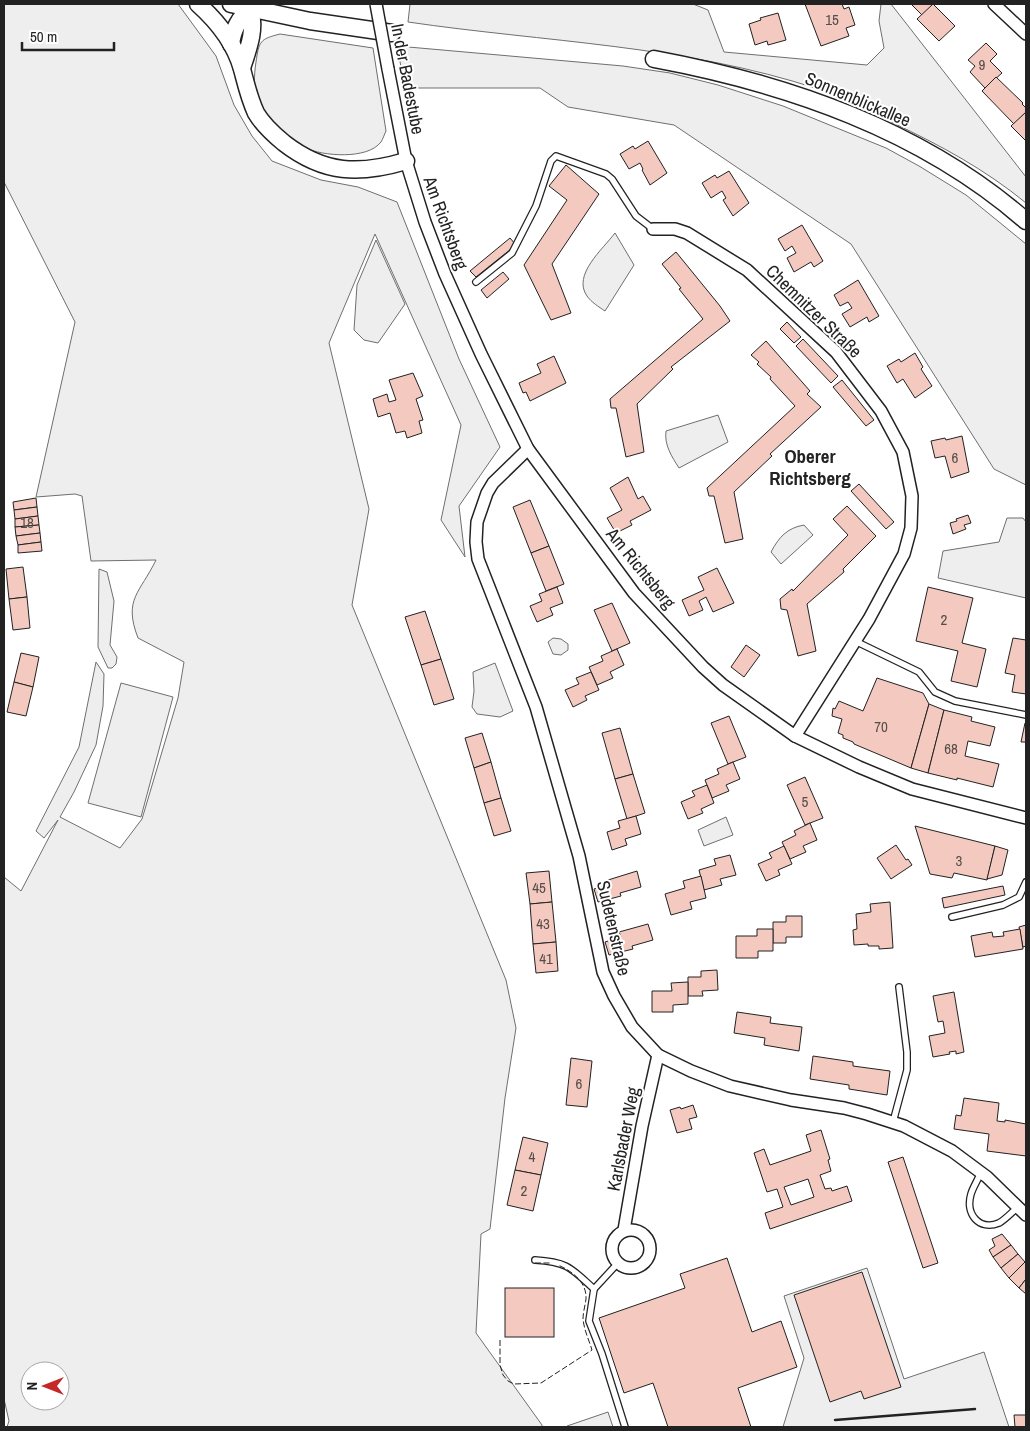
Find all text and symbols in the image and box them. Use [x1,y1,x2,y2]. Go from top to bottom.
house number: 15 [825,9,839,30]
scale bar [22,20,115,52]
street label: In der Badestube [385,21,431,137]
text: 50 m [30,26,57,47]
house number: 9 [979,54,986,75]
street label: Sonnenblickallee [801,66,915,132]
street label: Am Richtsberg [417,172,475,274]
street label: Chemnitzer Straße [760,259,868,363]
district label: Oberer Richtsberg [769,443,851,491]
house number: 6 [952,447,959,468]
house number: 18 [20,512,34,533]
street label: Am Richtsberg [600,521,682,614]
house number: 2 [941,609,948,630]
house number: 70 [874,716,888,737]
house number: 68 [944,738,958,759]
house number: 5 [802,791,809,812]
house number: 3 [956,850,963,871]
house number: 45 [532,877,546,898]
street label: Sudetenstraße [591,878,637,978]
house number: 43 [536,913,550,934]
house number: 41 [539,948,553,969]
house number: 6 [576,1073,583,1094]
street label: Karlsbader Weg [601,1084,645,1193]
house number: 4 [529,1146,536,1167]
house number: 2 [521,1180,528,1201]
north arrow [20,1361,70,1411]
text: N [23,1382,41,1390]

